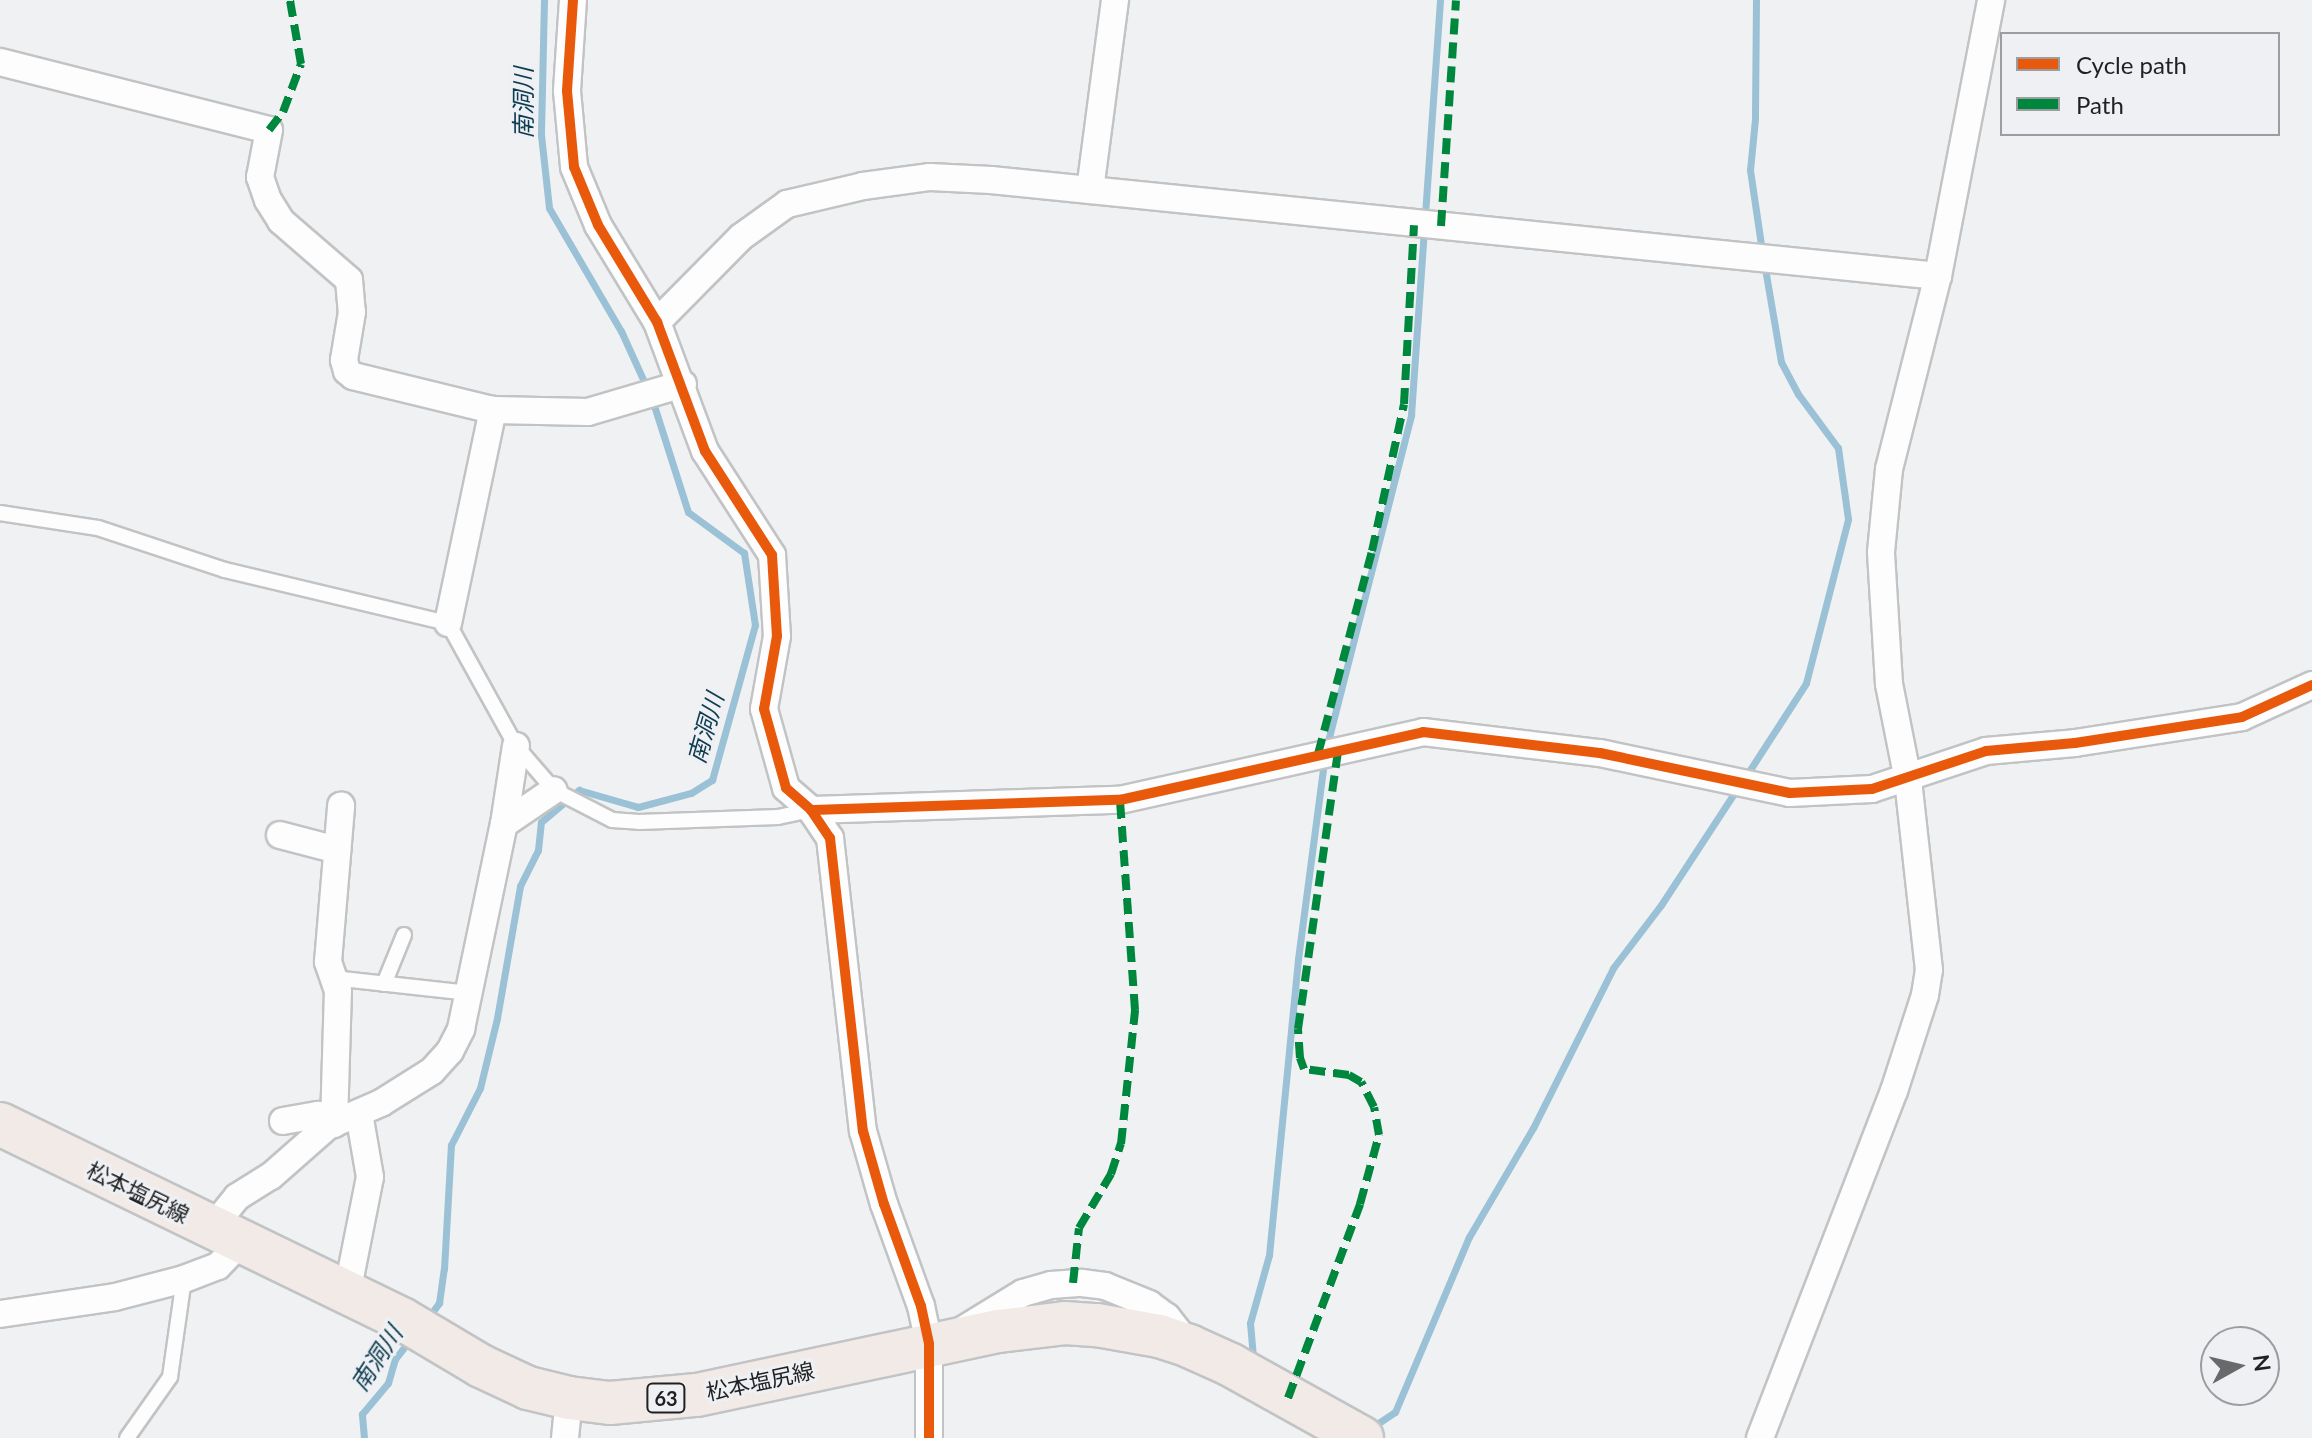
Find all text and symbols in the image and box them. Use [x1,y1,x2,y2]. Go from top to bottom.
legend [2000,32,2280,136]
text: Cycle path [2076,50,2187,79]
water label: 南洞川 [509,67,537,139]
text: Path [2076,90,2124,119]
water label: 南洞川 [681,689,729,767]
street label: 松本塩尻線 [83,1156,193,1228]
water label: 南洞川 [344,1320,408,1396]
north arrow [2200,1326,2280,1406]
text: N [2248,1353,2277,1373]
street label: 松本塩尻線 [703,1357,817,1405]
road number: 63 [646,1382,686,1414]

